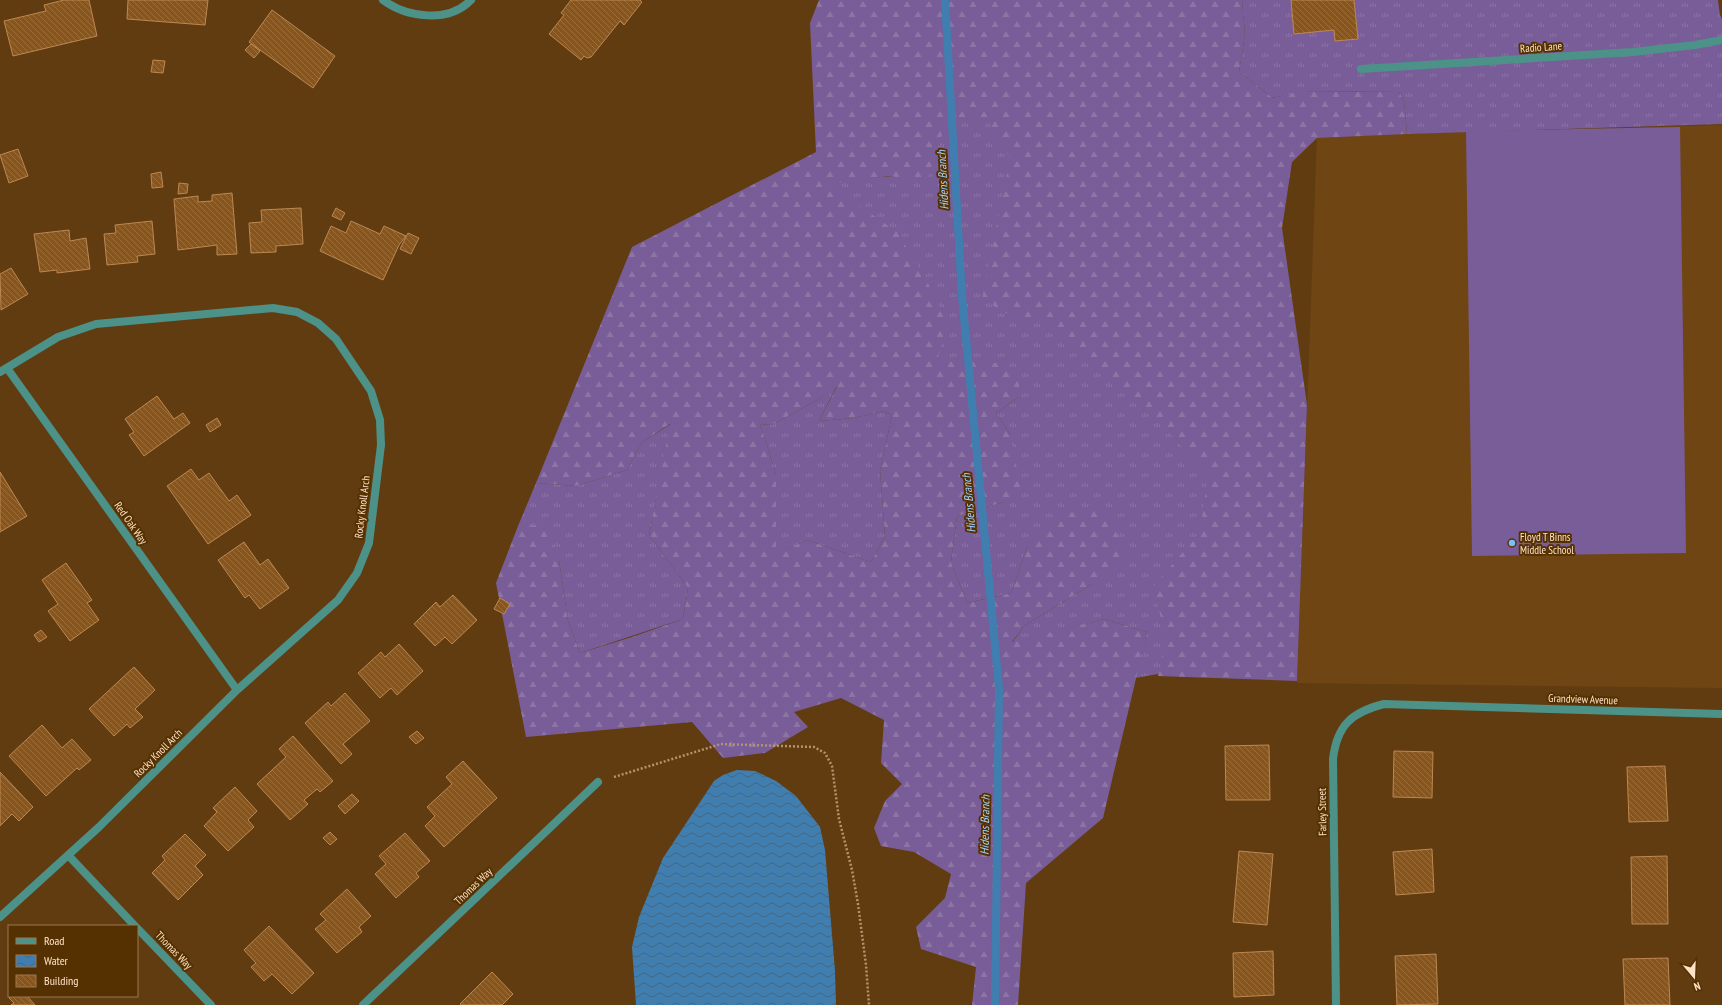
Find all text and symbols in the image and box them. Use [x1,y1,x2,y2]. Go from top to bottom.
street label: Radio Lane [1520,39,1563,55]
water label: Hidens Branch [933,149,952,210]
water label: Hidens Branch [958,472,979,533]
street label: Rocky Knoll Arch [351,475,373,539]
street label: Red Oak Way [111,499,151,548]
place label: Floyd T Binns Middle School [1520,530,1574,557]
marker: Floyd T Binns Middle School [1507,538,1517,548]
street label: Grandview Avenue [1548,691,1619,707]
street label: Rocky Knoll Arch [131,726,185,780]
street label: Farley Street [1315,788,1329,836]
water label: Hidens Branch [976,794,993,855]
street label: Thomas Way [451,864,496,908]
legend [8,925,138,997]
street label: Thomas Way [152,928,196,973]
text: Road [44,933,64,948]
text: Water [44,953,69,968]
north arrow [1674,957,1714,997]
text: Building [44,973,79,988]
text: N [1692,979,1702,994]

